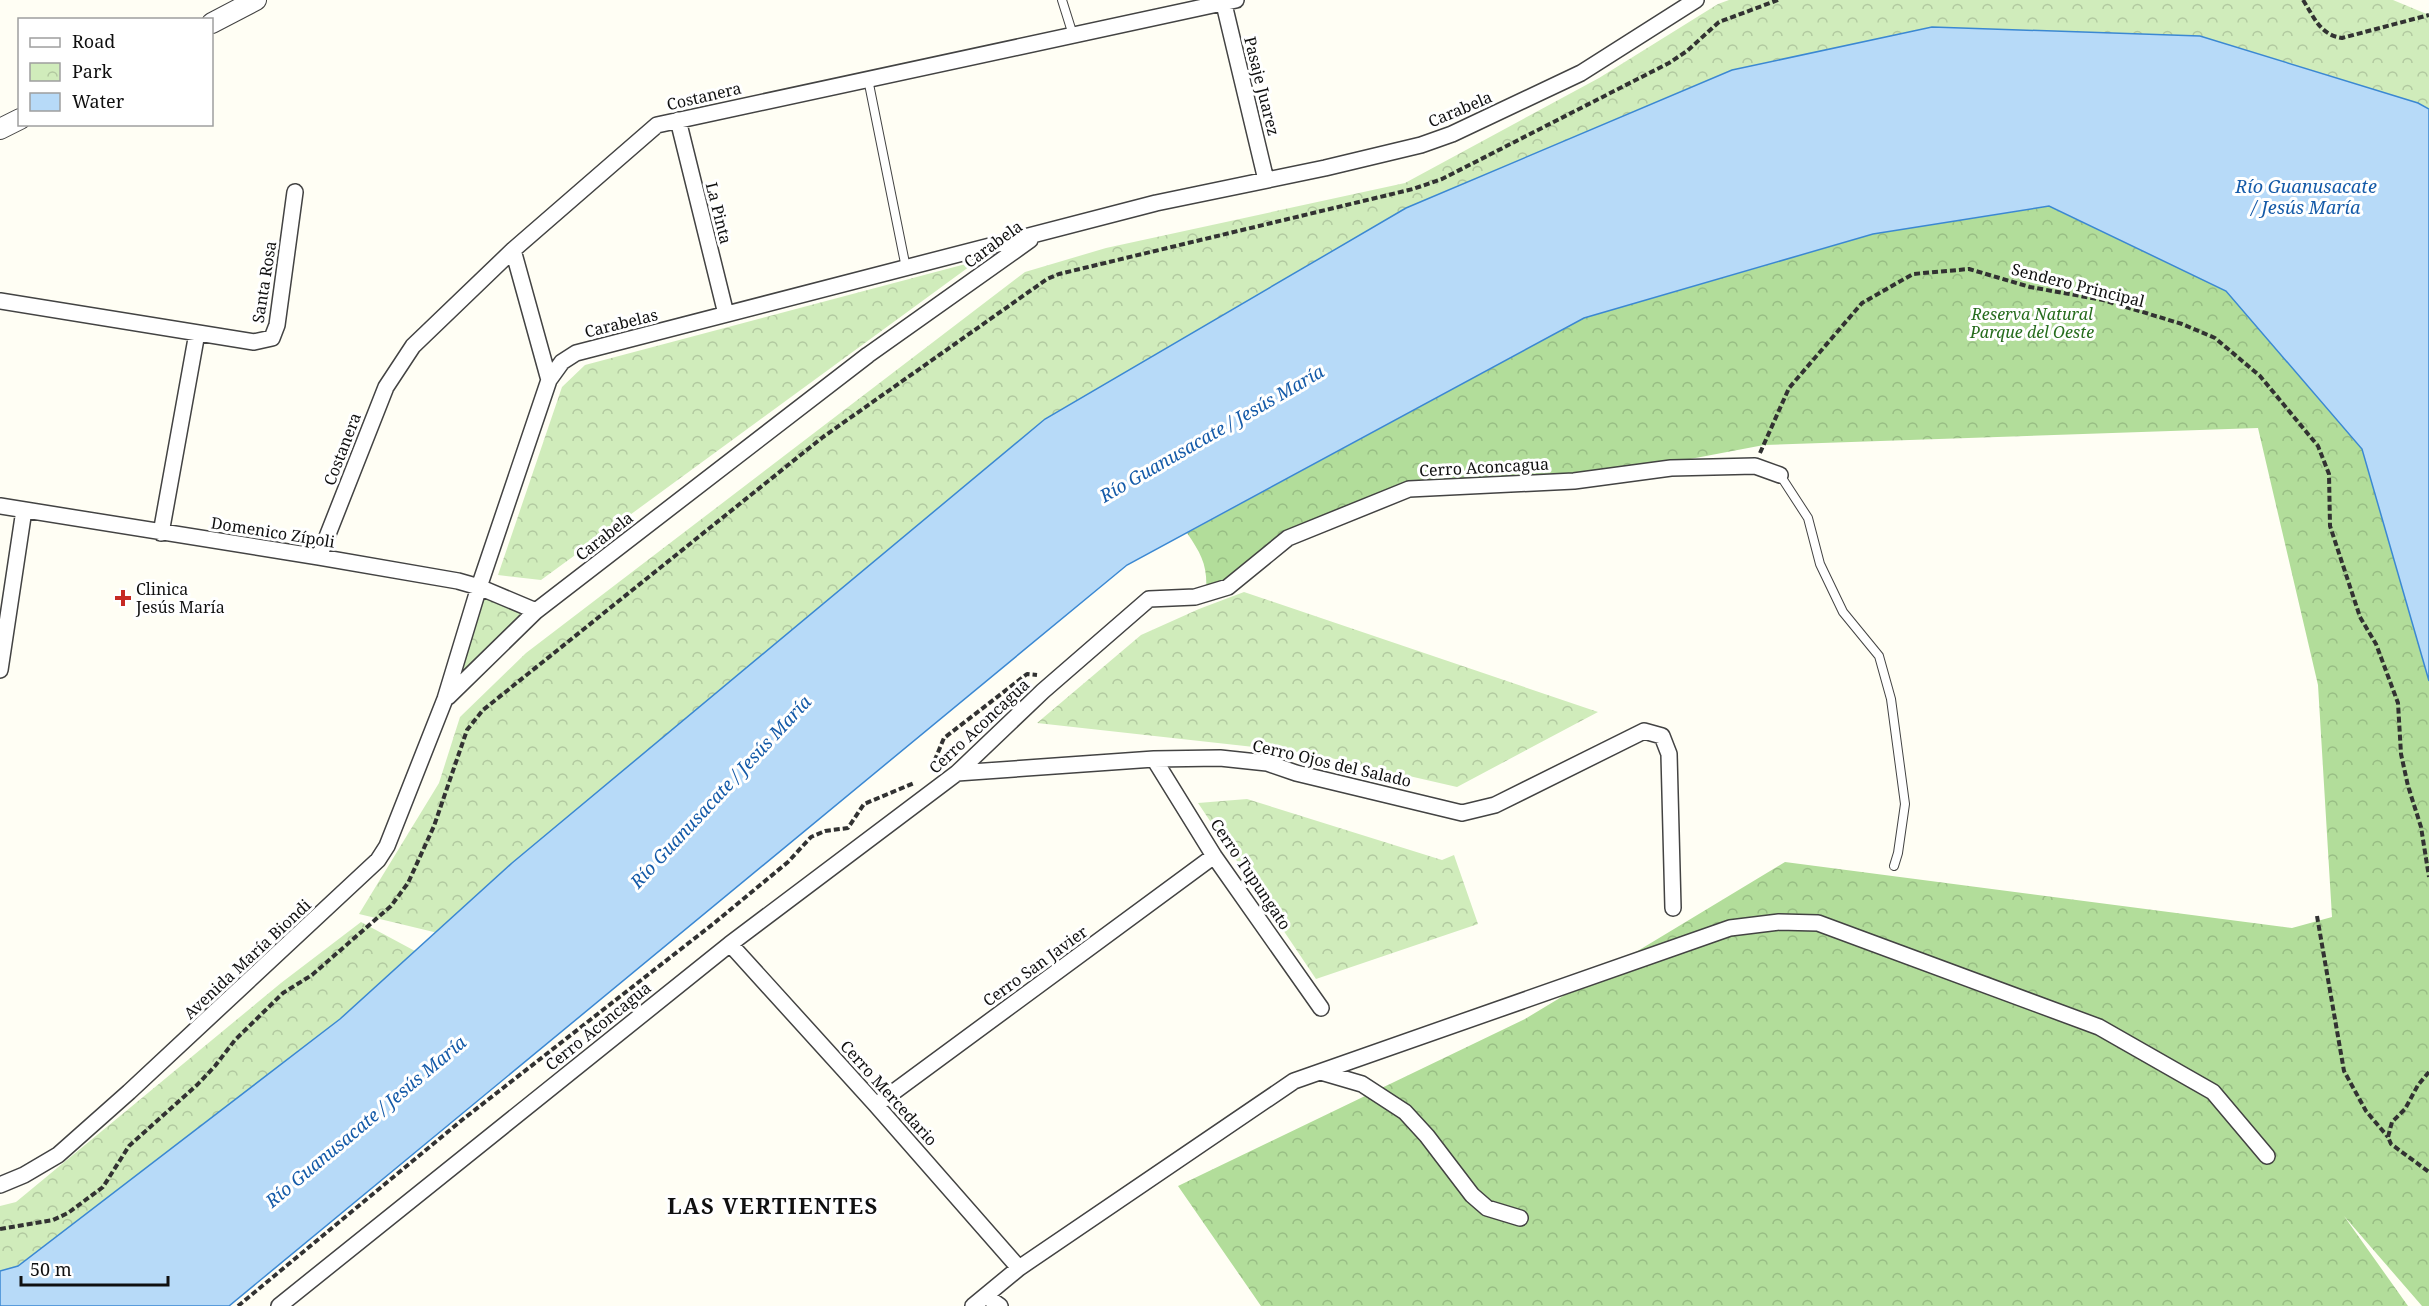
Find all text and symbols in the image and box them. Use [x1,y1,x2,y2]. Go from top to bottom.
legend [18,18,213,126]
text: Road [72,29,115,53]
street label: Pasaje Juarez [1239,34,1285,138]
text: Park [72,59,112,83]
street label: Costanera [664,77,744,115]
street label: Carabela [1425,86,1495,132]
text: Water [72,89,125,113]
water label: Río Guanusacate / Jesús María [2234,174,2377,219]
street label: La Pinta [701,180,737,246]
street label: Carabela [959,215,1027,273]
street label: Santa Rosa [247,239,281,325]
street label: Sendero Principal [2009,258,2147,312]
street label: Carabelas [582,303,660,343]
park label: Reserva Natural Parque del Oeste [1969,303,2094,343]
water label: Río Guanusacate / Jesús María [1094,359,1328,508]
street label: Costanera [318,410,366,488]
street label: Cerro Aconcagua [1419,453,1549,481]
street label: Carabela [571,507,637,565]
street label: Domenico Zípoli [210,511,336,553]
place label: Clinica Jesús María [135,578,225,618]
marker: Clinica Jesús María [114,589,132,607]
street label: Cerro Aconcagua [924,674,1034,778]
water label: Río Guanusacate / Jesús María [624,689,816,894]
street label: Cerro Ojos del Salado [1250,734,1414,792]
street label: Cerro Tupungato [1206,814,1296,934]
street label: Avenida María Biondi [179,894,315,1024]
street label: Cerro San Javier [978,920,1092,1011]
street label: Cerro Aconcagua [541,977,655,1075]
water label: Río Guanusacate / Jesús María [259,1030,471,1213]
street label: Cerro Mercedario [836,1035,942,1151]
district label: LAS VERTIENTES [667,1190,879,1220]
scale bar [21,1249,168,1287]
text: 50 m [30,1257,72,1281]

